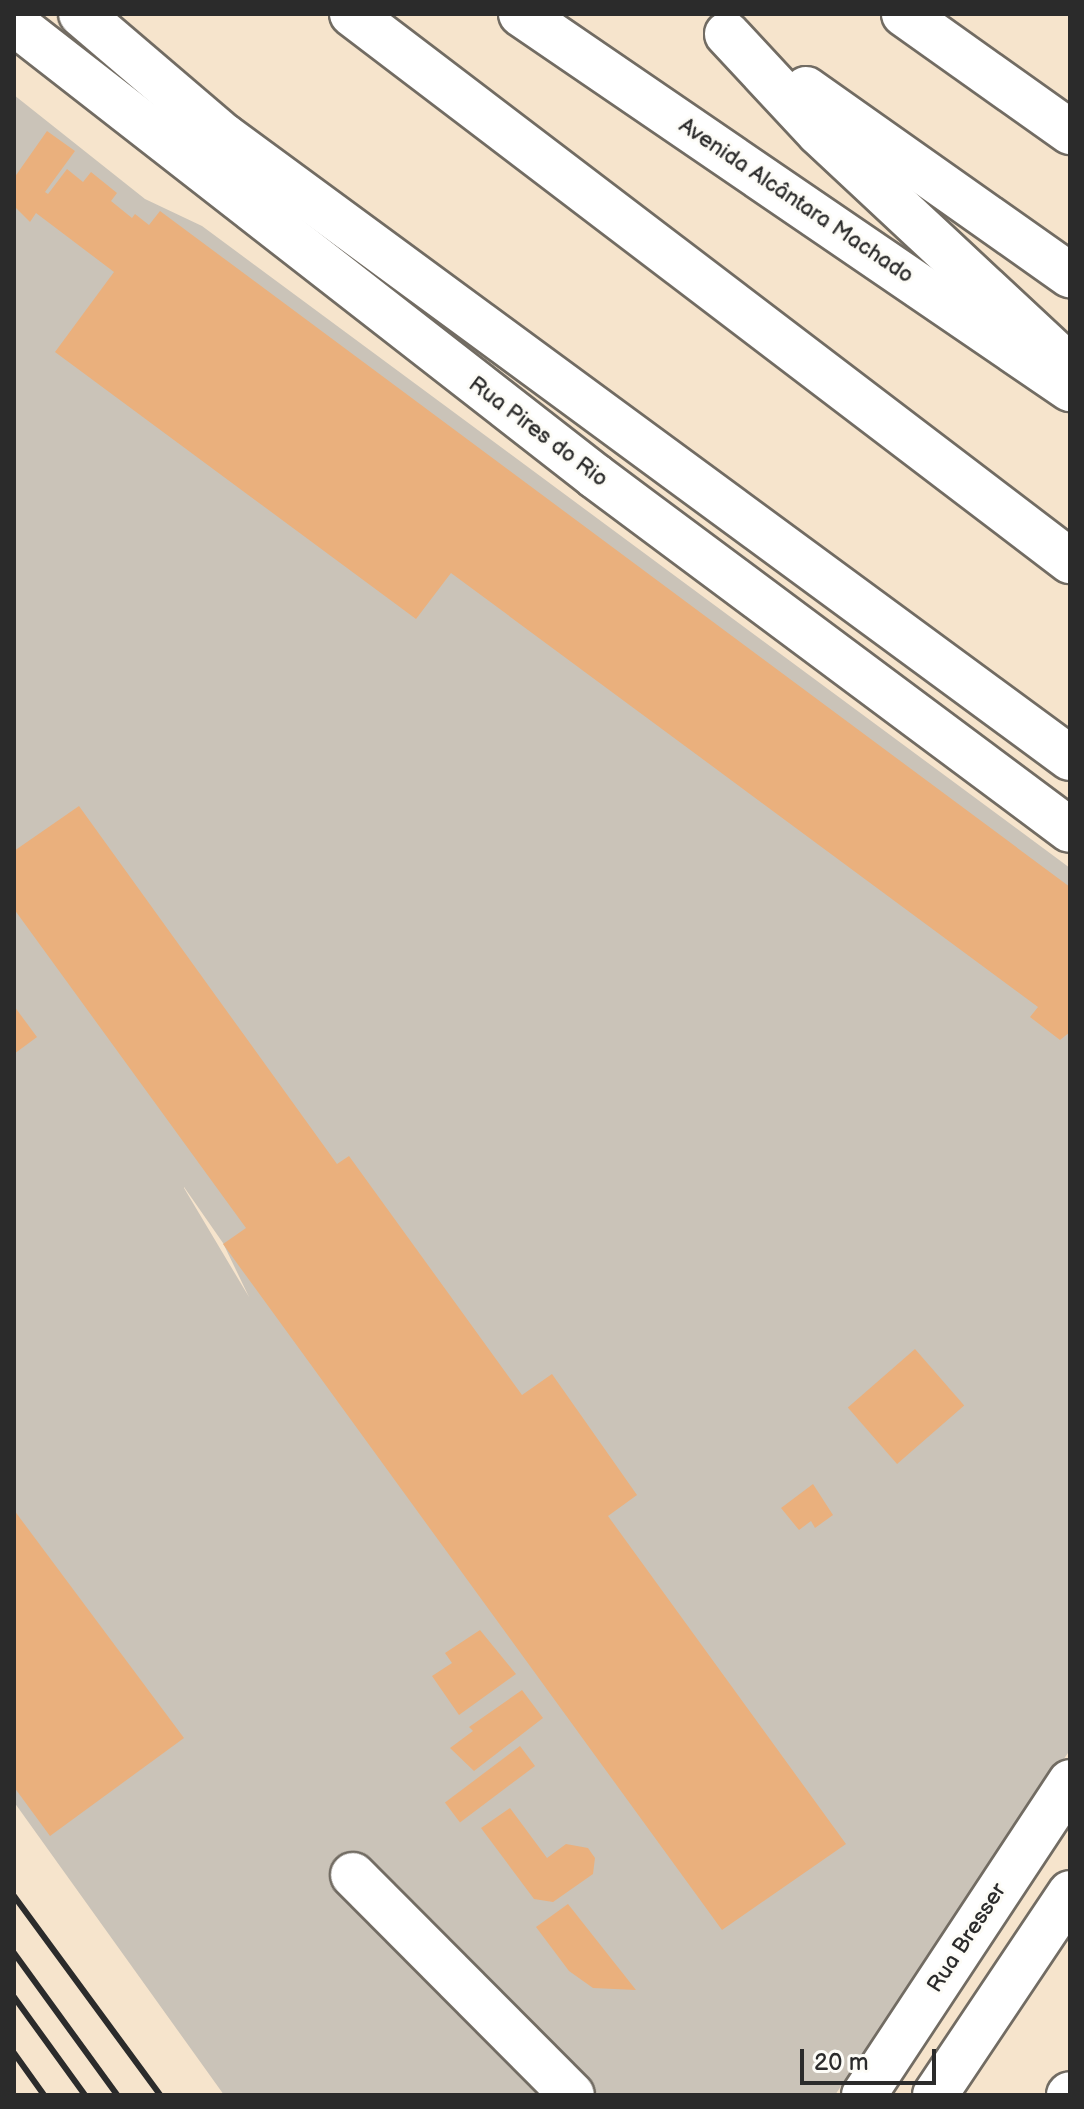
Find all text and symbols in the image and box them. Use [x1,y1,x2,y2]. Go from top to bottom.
street label: Avenida Alcântara Machado [674,113,918,289]
street label: Rua Pires do Rio [463,371,613,493]
street label: Rua Bresser [922,1879,1012,1997]
scale bar [804,2033,940,2083]
text: 20 m [814,2048,869,2077]

